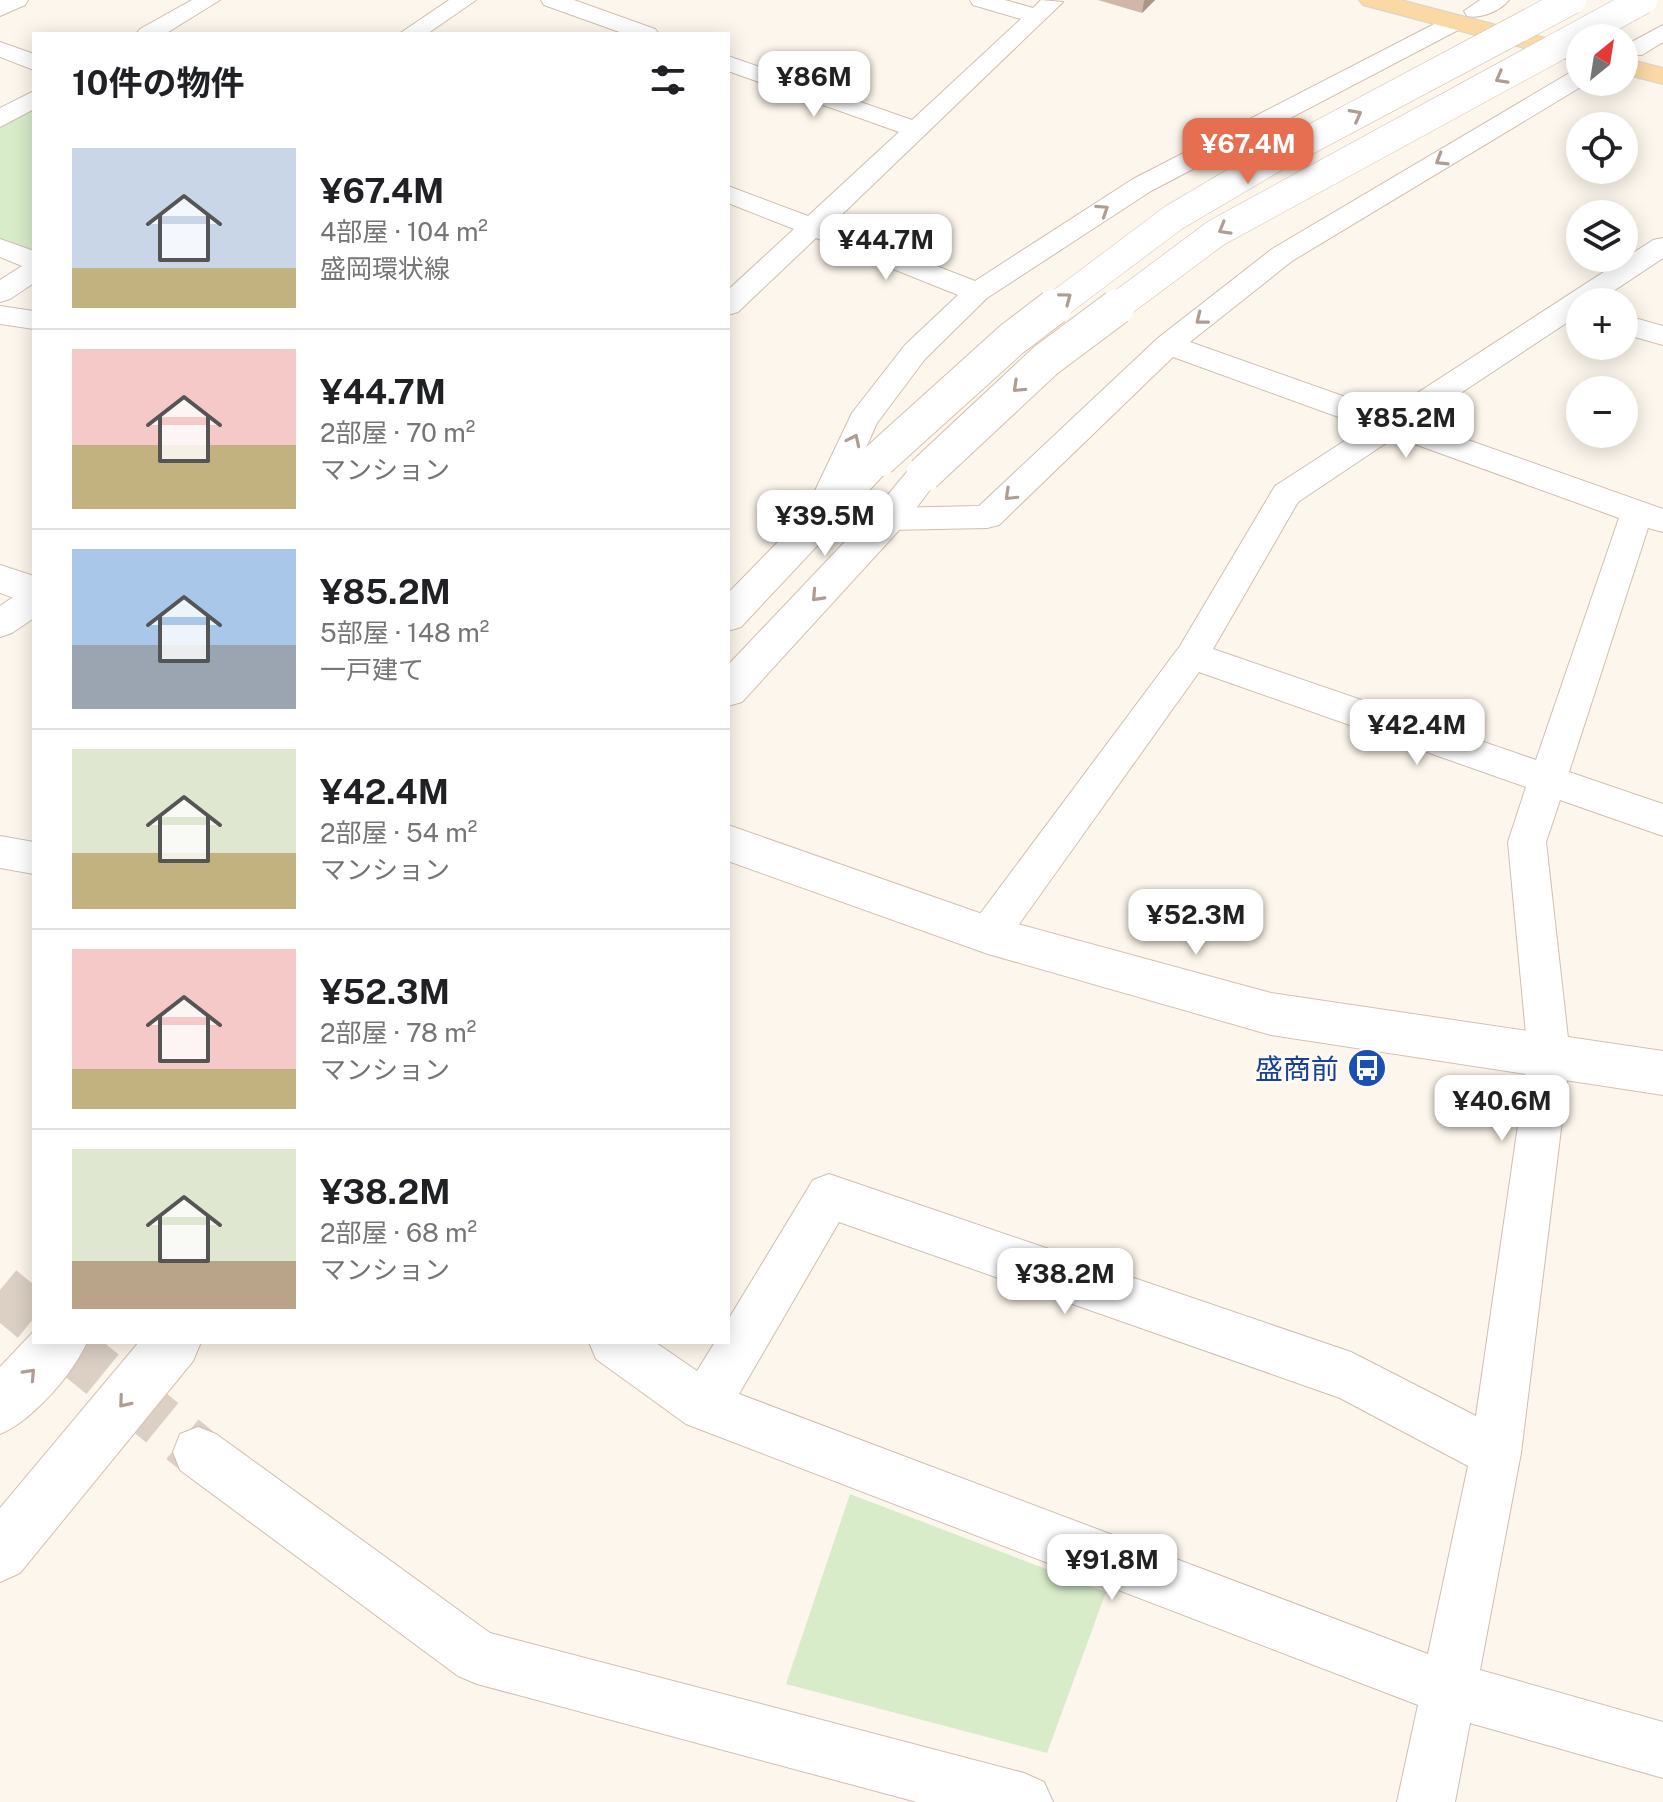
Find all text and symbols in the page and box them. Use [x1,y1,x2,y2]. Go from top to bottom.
north arrow [1566,24,1638,96]
map controls [1566,24,1638,448]
pin: ¥86M [767,51,861,119]
icon: filters [646,58,690,102]
text: ¥86M [776,61,852,92]
text: 10件の物件 [72,63,244,103]
one-way arrow [1495,68,1510,83]
one-way arrow [1348,110,1363,125]
button: locate [1566,112,1638,184]
pin: ¥67.4M [1183,118,1313,186]
text: ¥67.4M [1200,128,1296,159]
one-way arrow [1435,150,1450,166]
text: ¥67.4M [320,171,444,211]
icon: home [136,180,232,276]
button: layers [1566,200,1638,272]
one-way arrow [1095,205,1109,220]
pin: ¥44.7M [821,214,951,282]
text: 4部屋 · 104 m² [320,216,488,247]
one-way arrow [1218,219,1233,235]
text: ¥44.7M [838,224,934,255]
text: 盛岡環状線 [320,253,450,284]
button: + [1566,288,1638,360]
one-way arrow [1057,294,1072,308]
one-way arrow [1195,309,1210,323]
text: ¥44.7M [320,372,446,412]
button: − [1566,376,1638,448]
one-way arrow [1012,377,1027,391]
icon: home [136,381,232,477]
pin: ¥85.2M [1341,392,1471,460]
text: ¥85.2M [1356,402,1456,433]
text: 2部屋 · 70 m² [320,417,475,448]
one-way arrow [844,433,860,448]
text: マンション [320,454,450,485]
one-way arrow [1005,486,1019,500]
pin: ¥39.5M [760,490,890,558]
text: ¥39.5M [775,500,875,531]
text: ¥85.2M [320,572,451,612]
icon: home [136,581,232,677]
one-way arrow [812,586,826,601]
text: 5部屋 · 148 m² [320,617,489,648]
text: 一戸建て [320,654,424,685]
pin: ¥42.4M [1352,699,1482,767]
text: ¥42.4M [1368,709,1466,740]
text: ¥42.4M [320,772,449,812]
icon: home [136,781,232,877]
text: 2部屋 · 54 m² [320,817,477,848]
text: マンション [320,854,450,885]
pin: ¥52.3M [1131,889,1261,957]
text: ¥52.3M [1146,899,1246,930]
text: ¥52.3M [320,972,450,1012]
icon: home [136,981,232,1077]
text: 2部屋 · 78 m² [320,1017,476,1048]
bus stop icon: 盛商前 [1346,1047,1388,1089]
place label: 盛商前 [1255,1052,1339,1085]
text: マンション [320,1054,450,1085]
pin: ¥40.6M [1437,1075,1567,1143]
text: ¥40.6M [1453,1085,1551,1116]
text: ¥38.2M [320,1172,450,1212]
icon: home [136,1181,232,1277]
text: 2部屋 · 68 m² [320,1217,477,1248]
pin: ¥38.2M [1000,1248,1130,1316]
text: マンション [320,1254,450,1285]
text: ¥38.2M [1015,1258,1115,1289]
one-way arrow [21,1369,35,1384]
one-way arrow [119,1393,134,1407]
pin: ¥91.8M [1047,1534,1177,1602]
text: ¥91.8M [1065,1544,1159,1575]

